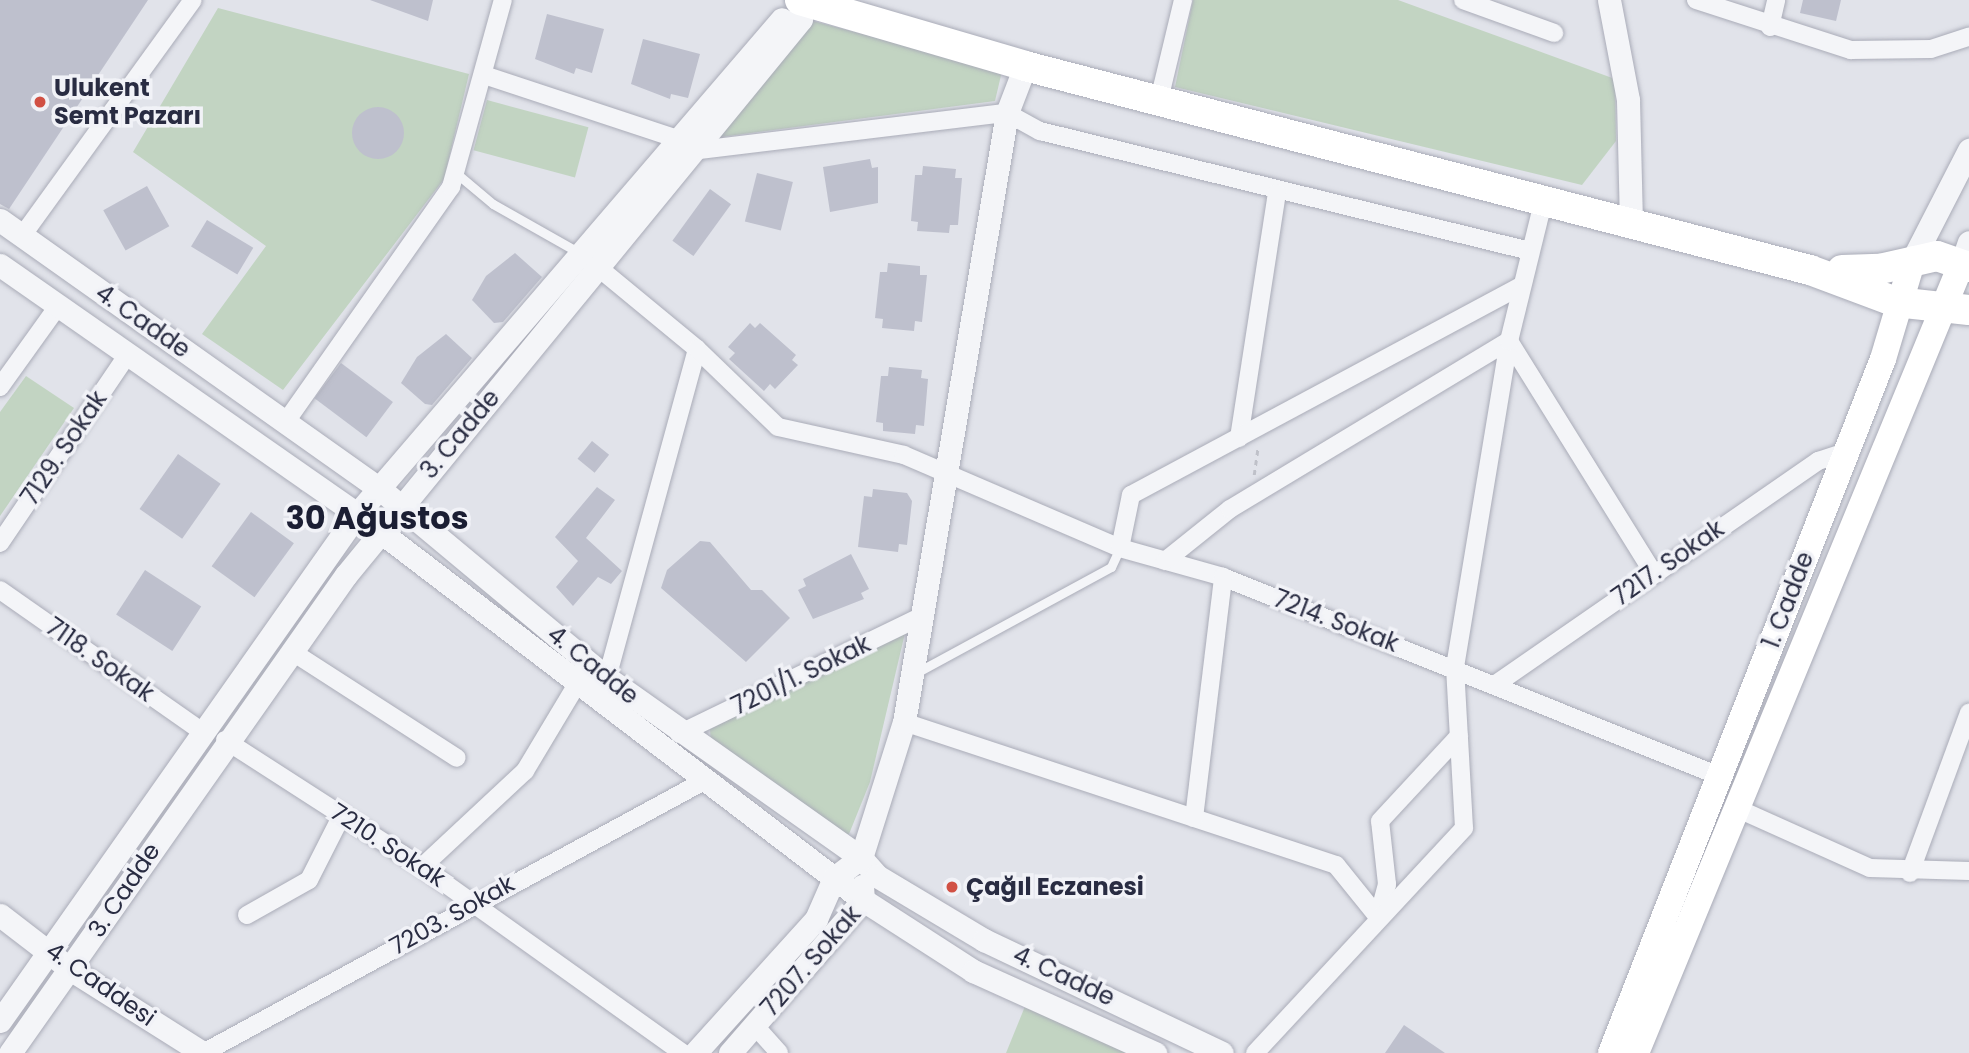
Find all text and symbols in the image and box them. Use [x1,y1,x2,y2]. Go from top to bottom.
place label: Ulukent Semt Pazarı [54,74,201,130]
marker: Ulukent Semt Pazarı [32,94,48,110]
street label: 4. Cadde [90,278,196,364]
street label: 3. Cadde [414,384,506,484]
street label: 7129. Sokak [15,385,113,511]
district label: 30 Ağustos [286,499,468,537]
street label: 7217. Sokak [1607,514,1729,612]
street label: 1. Cadde [1756,548,1820,652]
street label: 7214. Sokak [1269,584,1403,658]
street label: 7118. Sokak [40,612,160,708]
street label: 4. Cadde [542,620,644,710]
street label: 7201/1. Sokak [727,629,875,721]
street label: 7210. Sokak [325,797,451,893]
street label: 3. Cadde [82,837,166,943]
street label: 7203. Sokak [385,869,519,961]
place label: Çağıl Eczanesi [966,873,1144,901]
marker: Çağıl Eczanesi [944,879,960,895]
street label: 7207. Sokak [755,900,867,1022]
street label: 4. Caddesi [41,936,161,1032]
street label: 4. Cadde [1009,940,1119,1012]

